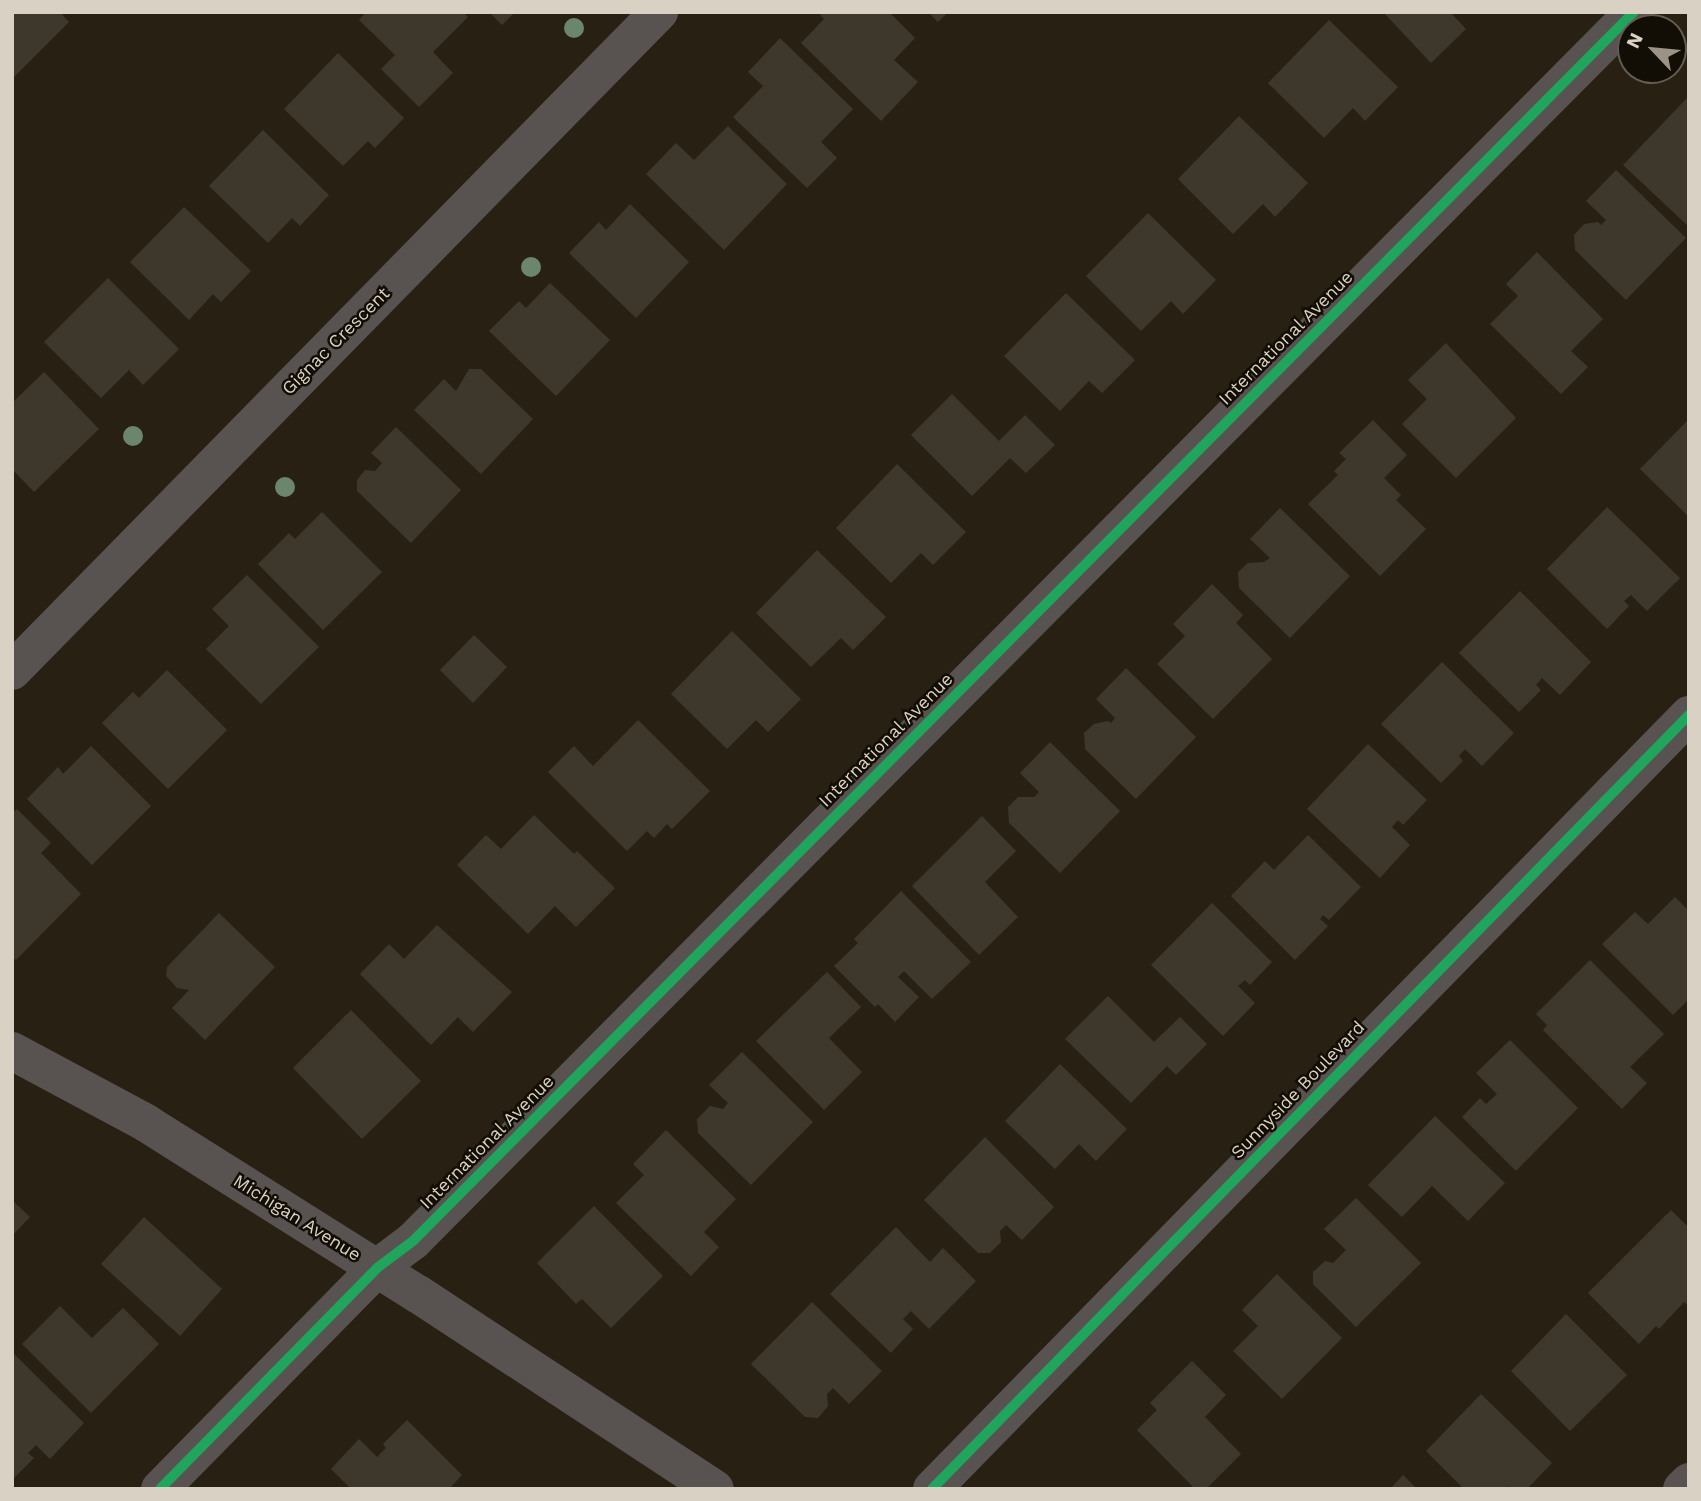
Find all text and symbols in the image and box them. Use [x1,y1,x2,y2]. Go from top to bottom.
north arrow [1617,14,1687,84]
text: N [1621,29,1648,52]
street label: International Avenue [1214,266,1358,410]
street label: Gignac Crescent [278,283,394,399]
street label: International Avenue [814,668,958,812]
street label: Sunnyside Boulevard [1227,1017,1369,1163]
street label: International Avenue [415,1070,559,1214]
street label: Michigan Avenue [229,1170,365,1266]

